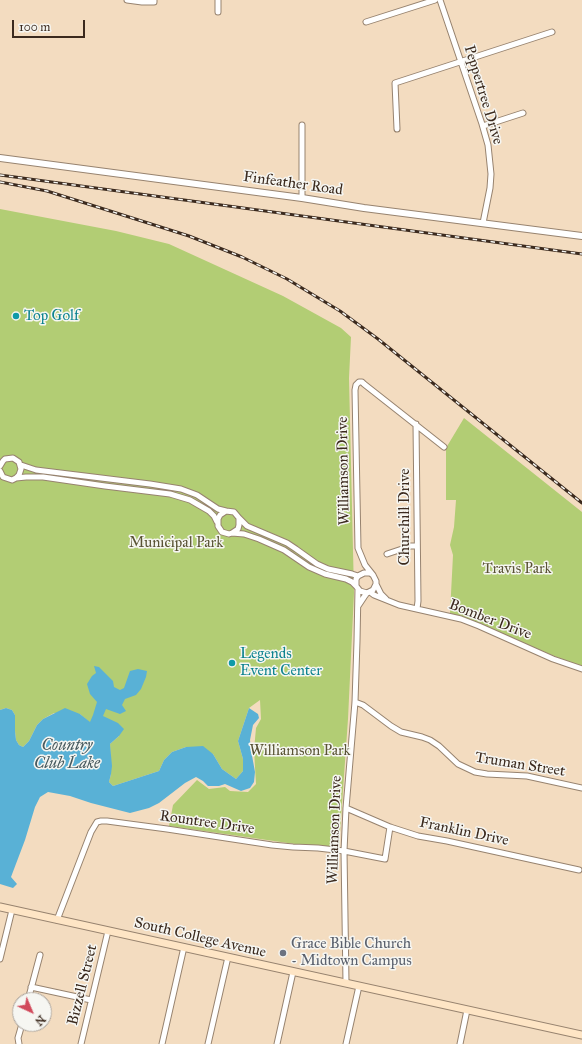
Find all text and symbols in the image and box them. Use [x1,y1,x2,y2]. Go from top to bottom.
scale bar [14,12,87,38]
text: 100 m [19,20,50,34]
street label: Peppertree Drive [459,43,507,147]
street label: Finfeather Road [242,168,344,200]
place label: Top Golf [24,307,79,325]
marker: Top Golf [11,311,21,321]
street label: Williamson Drive [334,416,354,526]
street label: Churchill Drive [396,469,414,565]
park label: Municipal Park [129,534,223,552]
park label: Travis Park [483,560,551,578]
street label: Bomber Drive [446,596,534,644]
place label: Legends Event Center [240,645,322,680]
marker: Legends Event Center [227,658,237,668]
water label: Country Club Lake [34,736,100,774]
park label: Williamson Park [249,742,351,760]
street label: Truman Street [474,749,566,781]
street label: Williamson Drive [324,775,346,885]
street label: Rountree Drive [159,807,255,839]
street label: Franklin Drive [418,814,510,850]
street label: South College Avenue [132,914,268,962]
place label: Grace Bible Church - Midtown Campus [291,935,412,970]
street label: Bizzell Street [64,943,102,1027]
marker: Grace Bible Church - Midtown Campus [278,948,288,958]
north arrow [12,992,52,1032]
text: N [32,1012,48,1028]

